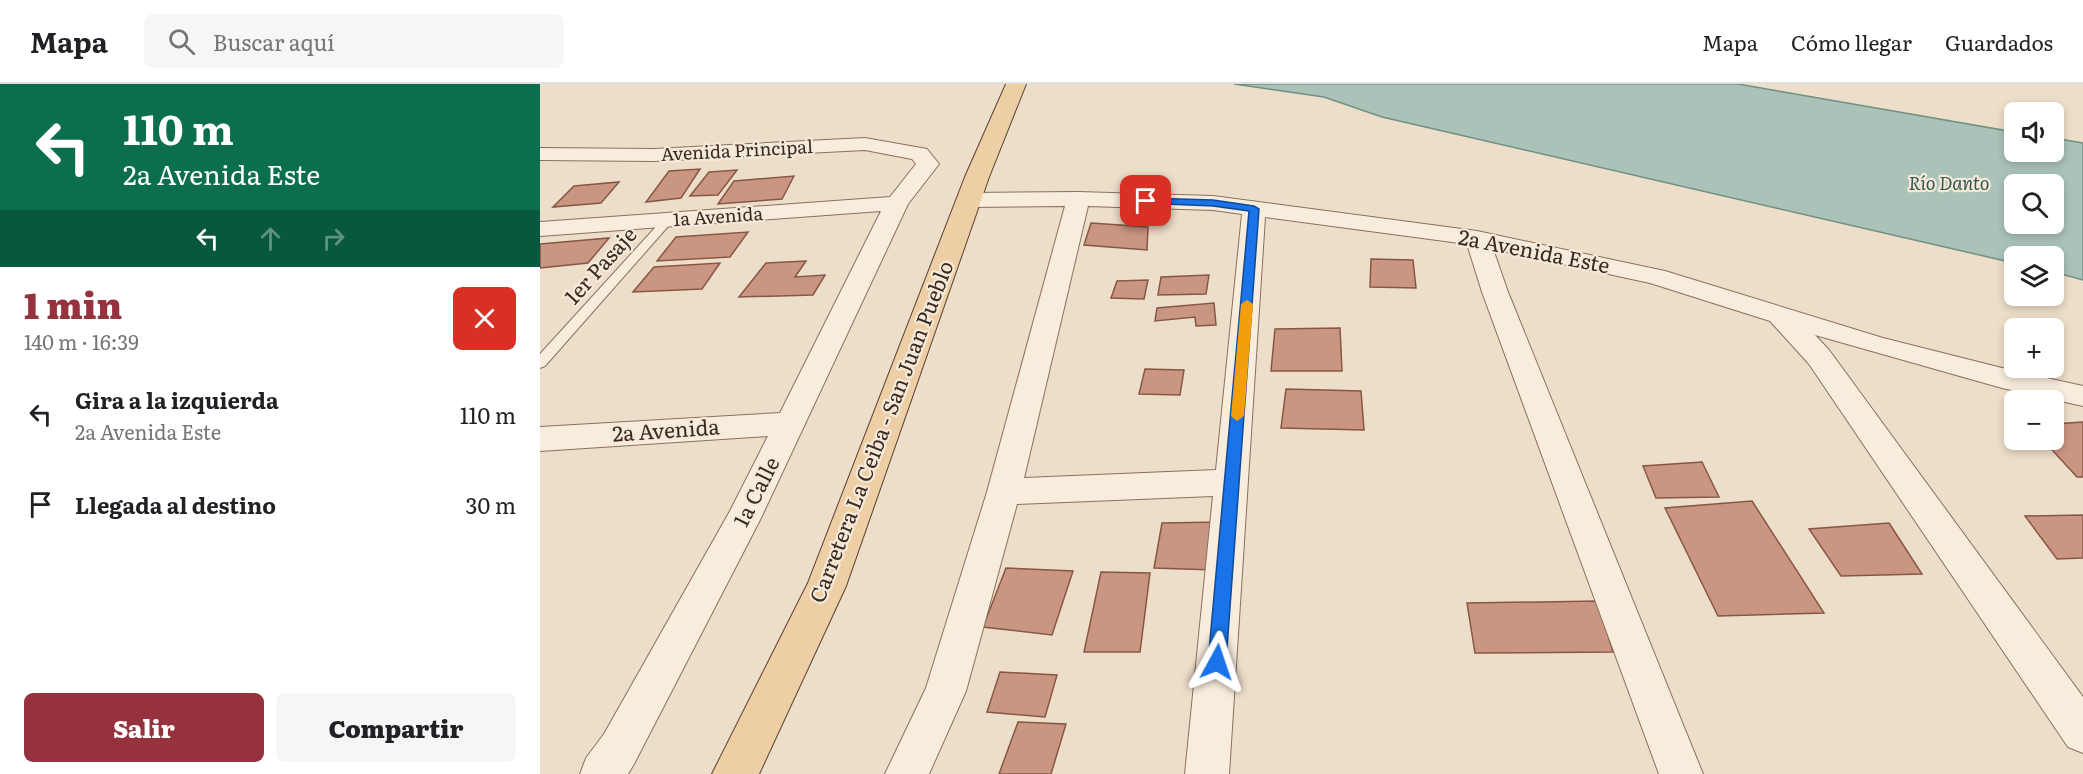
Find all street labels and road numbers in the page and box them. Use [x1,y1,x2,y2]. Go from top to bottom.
street label: Avenida Principal [660,132,814,167]
street label: 1a Avenida [672,199,764,232]
street label: 1er Pasaje [556,219,643,310]
street label: 2a Avenida Este [1456,220,1613,279]
street label: Carretera La Ceiba - San Juan Pueblo [800,256,959,607]
street label: 2a Avenida [611,409,721,448]
street label: 1a Calle [724,451,786,531]

